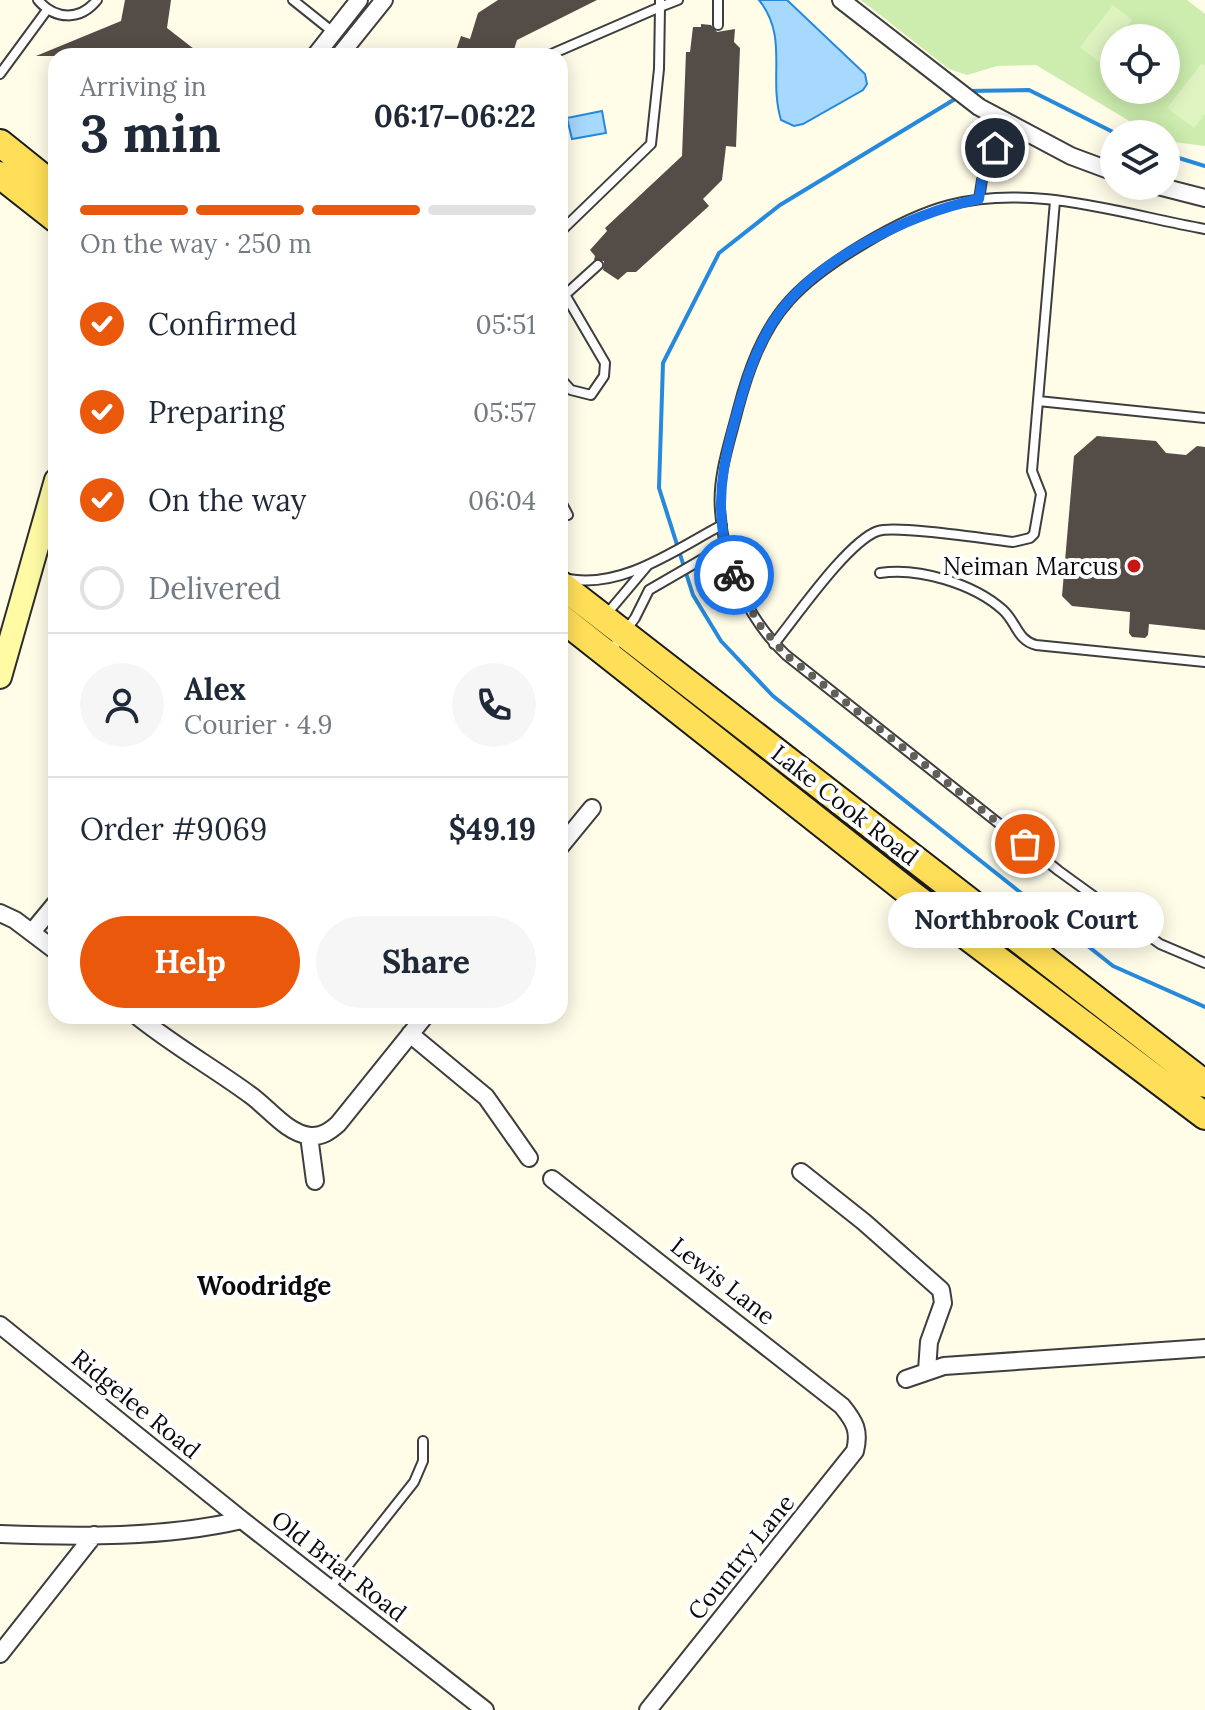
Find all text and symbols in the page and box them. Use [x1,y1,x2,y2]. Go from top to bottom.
map controls [1100,24,1180,200]
button: locate [1100,24,1180,104]
text: Arriving in [80,70,207,103]
text: 06:17–06:22 [374,97,536,135]
text: 3 min [80,100,221,166]
pin [961,114,1029,182]
button: layers [1100,120,1180,200]
icon: home [973,126,1017,170]
text: On the way · 250 m [80,227,312,260]
icon: check [80,302,124,346]
text: Confirmed [148,305,297,343]
text: 05:51 [476,308,536,341]
icon: check [80,390,124,434]
text: Preparing [148,393,285,431]
text: 05:57 [473,396,536,429]
icon: check [80,478,124,522]
text: On the way [148,481,306,519]
text: 06:04 [468,484,536,517]
courier [694,535,774,615]
place label: Neiman Marcus [943,551,1118,582]
icon: bike [712,553,756,597]
marker: Neiman Marcus [1125,557,1143,575]
text: Delivered [148,569,281,607]
button: person [80,663,164,747]
button: phone [452,663,536,747]
text: Alex [184,670,246,708]
text: Courier · 4.9 [184,708,333,741]
street label: Lake Cook Road [765,738,925,872]
text: Order #9069 [80,810,267,848]
text: $49.19 [449,810,536,848]
pin [991,810,1059,878]
icon: bag [1003,822,1047,866]
callout: Northbrook Court [887,892,1163,948]
text: Northbrook Court [914,903,1138,936]
button: Help [80,916,300,1008]
button: Share [316,916,536,1008]
street label: Lewis Lane [664,1230,782,1332]
district label: Woodridge [197,1269,331,1302]
street label: Ridgelee Road [65,1343,207,1465]
street label: Country Lane [681,1488,801,1626]
street label: Old Briar Road [265,1504,413,1628]

